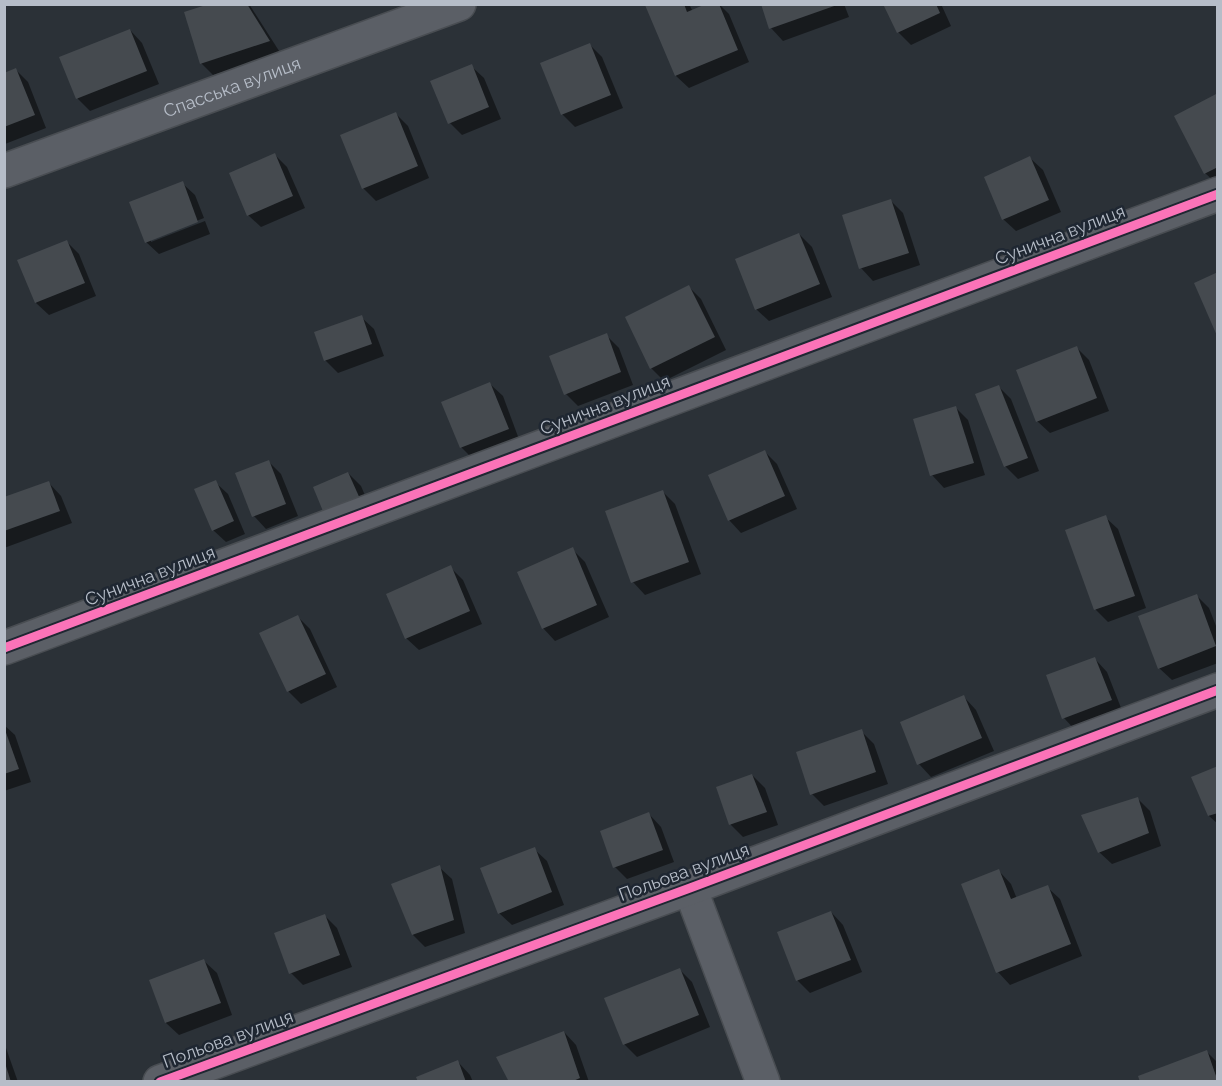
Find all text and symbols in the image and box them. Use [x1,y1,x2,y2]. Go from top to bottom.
street label: Спасська вулиця [160,52,304,122]
street label: Сунична вулиця [992,200,1128,269]
street label: Сунична вулиця [537,370,673,439]
street label: Сунична вулиця [82,541,218,610]
street label: Польова вулиця [616,838,752,905]
street label: Польова вулиця [160,1005,296,1072]

